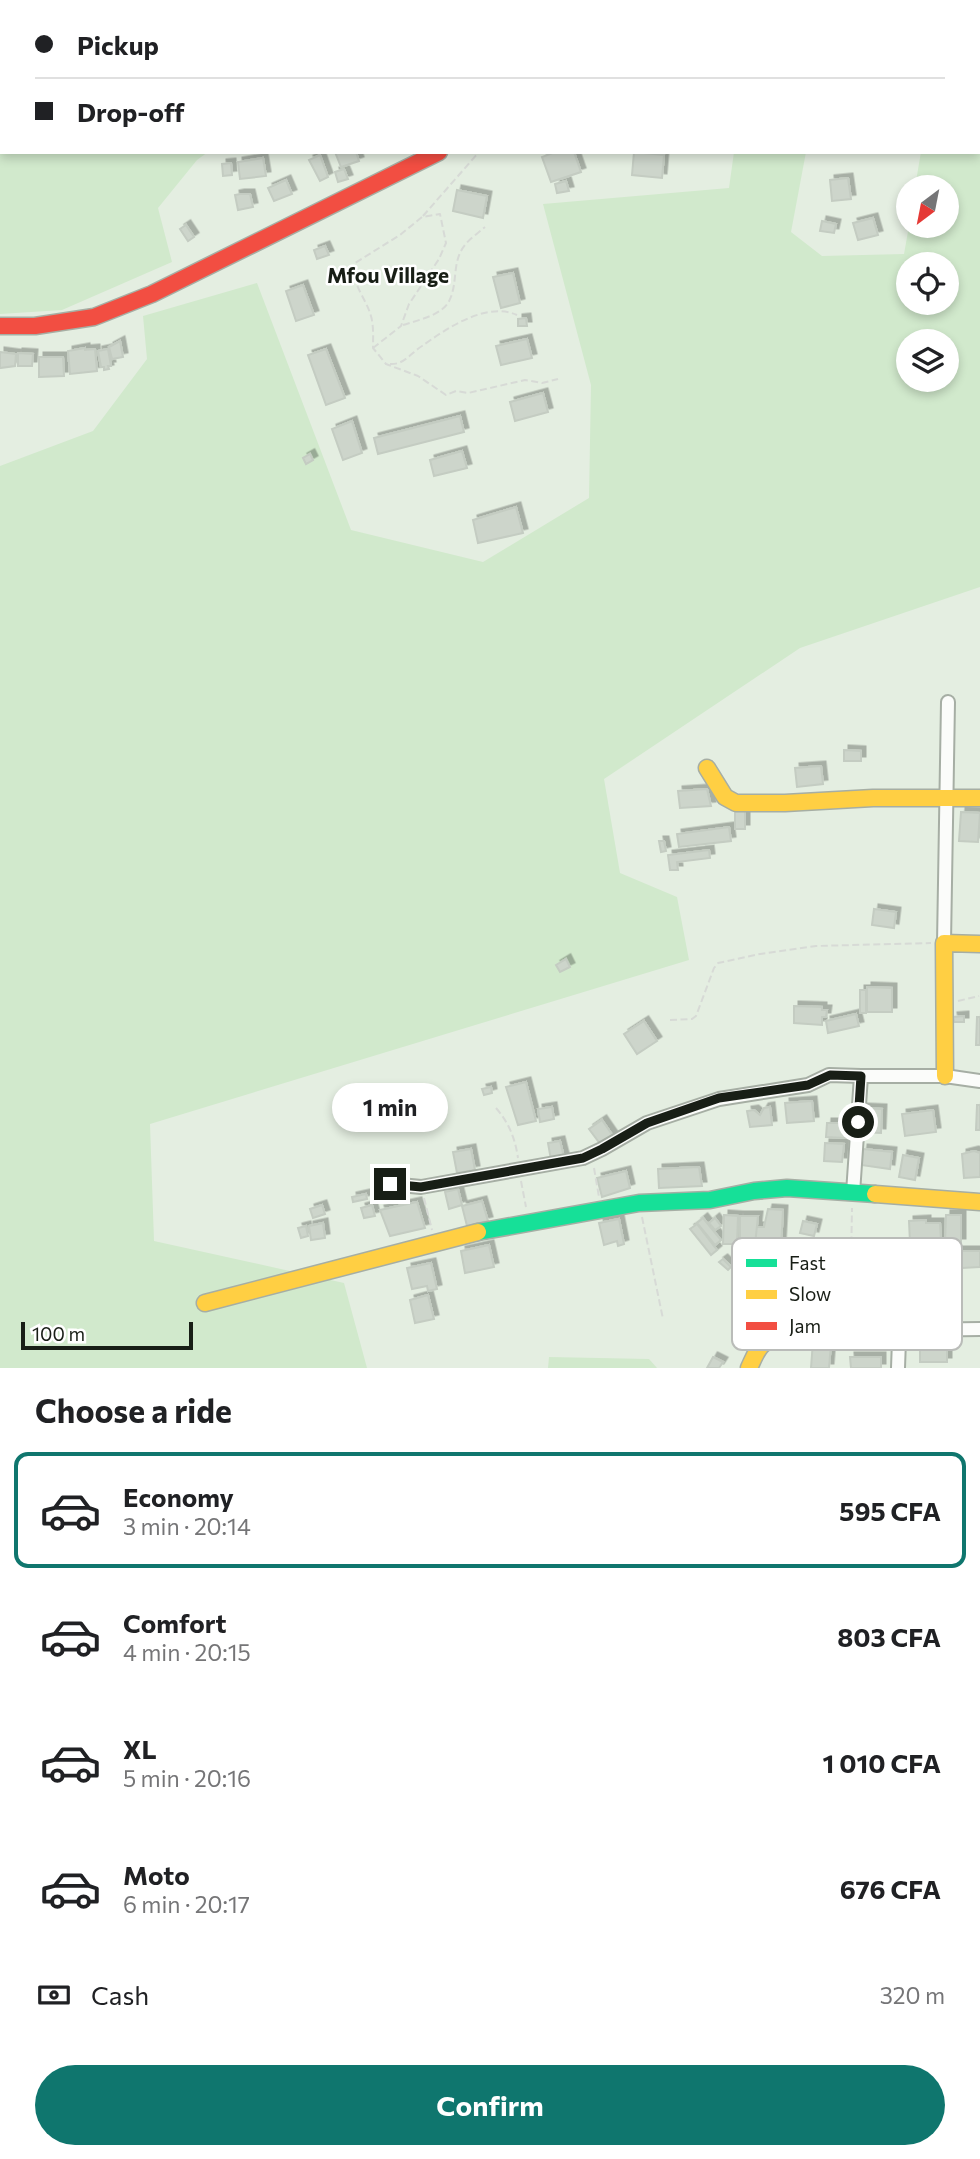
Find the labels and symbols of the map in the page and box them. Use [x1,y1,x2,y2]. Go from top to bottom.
north arrow [896,175,959,238]
district label: Mfou Village [327,262,449,287]
callout: 1 min [332,1082,448,1132]
route start [842,1106,874,1138]
route end [374,1168,406,1200]
legend [732,1238,962,1350]
text: Fast [789,1251,826,1274]
text: Slow [789,1282,831,1305]
text: Jam [789,1314,821,1337]
scale bar [21,1319,192,1351]

